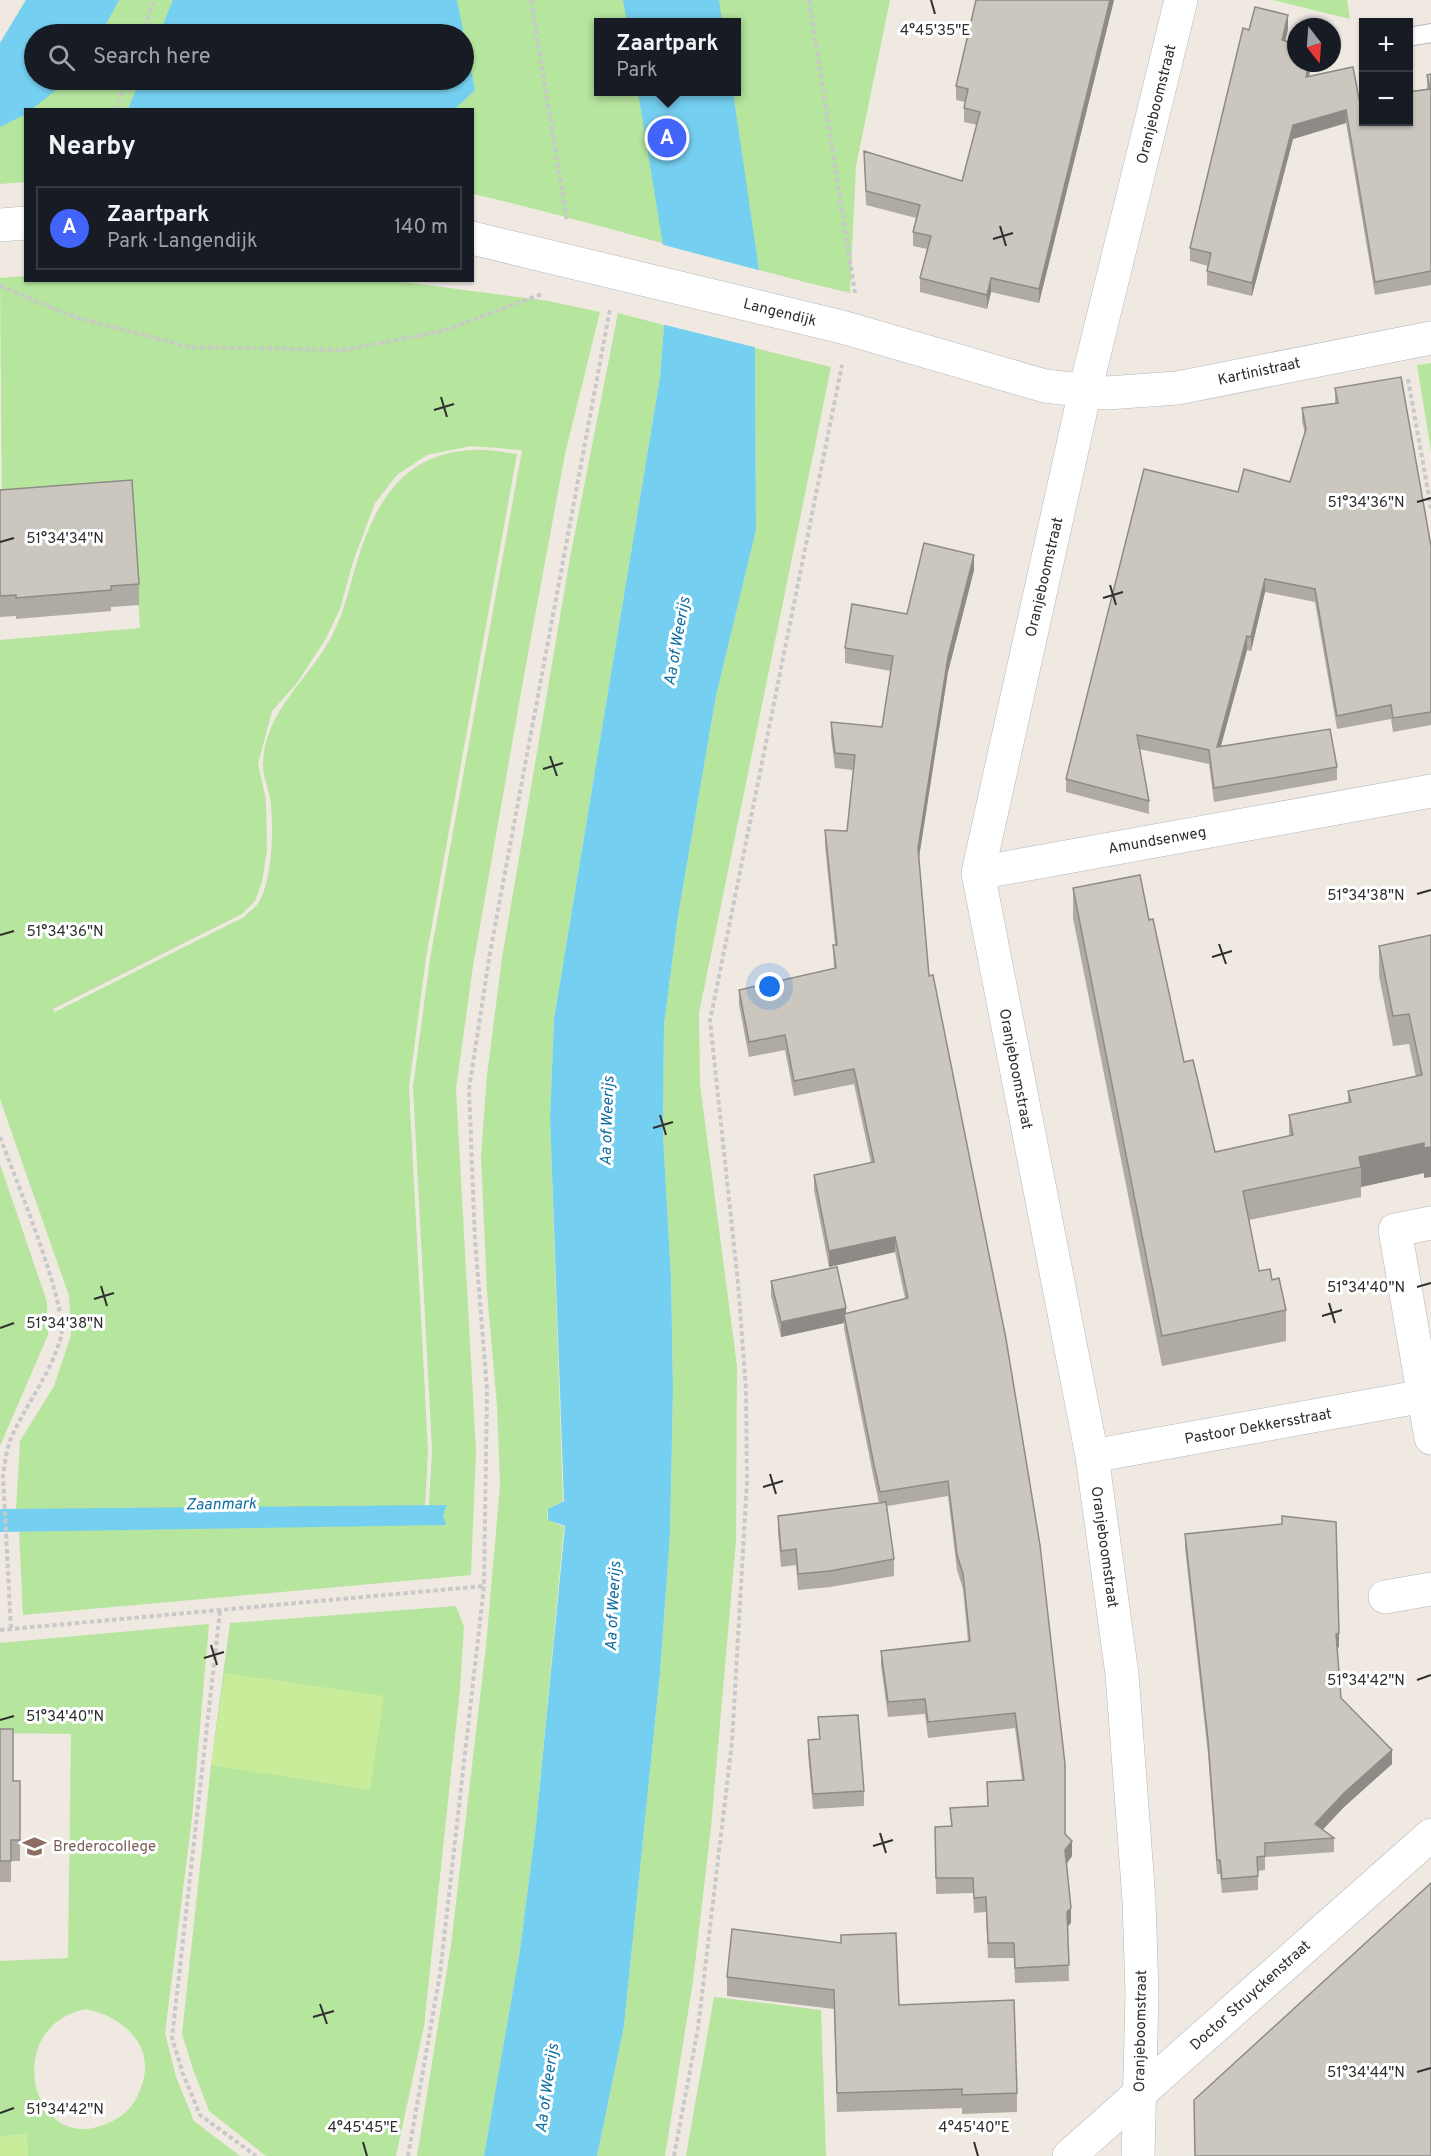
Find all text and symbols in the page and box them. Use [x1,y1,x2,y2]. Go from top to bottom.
popup [594,18,741,96]
north arrow [1287,18,1341,72]
map controls [1359,18,1413,126]
button: + [1359,18,1413,72]
text: 4°45'35"E [900,22,970,41]
search box [24,24,474,90]
text: Zaartpark [616,31,719,58]
icon: search [45,41,78,74]
street label: Oranjeboomstraat [1133,43,1181,166]
text: Search here [93,44,211,71]
text: Park [616,58,658,84]
button: − [1359,72,1413,126]
pin: A [648,116,686,160]
text: Nearby [48,131,136,164]
text: Zaartpark [107,202,209,229]
text: A [62,215,77,241]
text: 140 m [394,215,448,241]
text: Park · Langendijk [107,229,258,255]
street label: Langendijk [741,295,818,332]
street label: Kartinistraat [1216,354,1302,390]
text: 51°34'36"N [1327,494,1405,513]
street label: Oranjeboomstraat [1022,516,1068,639]
text: 51°34'34"N [26,530,104,549]
water label: Aa of Weerijs [660,595,696,687]
street label: Amundsenweg [1107,823,1208,859]
text: 51°34'38"N [1327,887,1405,906]
text: 51°34'36"N [26,923,104,942]
your location [755,972,784,1001]
street label: Oranjeboomstraat [994,1007,1036,1131]
water label: Aa of Weerijs [596,1075,620,1166]
text: 51°34'40"N [1327,1279,1405,1298]
text: 51°34'38"N [26,1315,104,1334]
street label: Pastoor Dekkersstraat [1183,1405,1333,1450]
street label: Oranjeboomstraat [1086,1485,1121,1609]
water label: Zaanmark [186,1494,257,1516]
water label: Aa of Weerijs [602,1560,626,1651]
text: 51°34'42"N [1327,1672,1405,1691]
text: 51°34'40"N [26,1708,104,1727]
school or university icon: Brederocollege [22,1833,48,1859]
place label: Brederocollege [53,1838,156,1857]
street label: Doctor Struyckenstraat [1187,1937,1315,2055]
street label: Oranjeboomstraat [1131,1970,1152,2092]
water label: Aa of Weerijs [532,2042,564,2134]
text: 51°34'44"N [1327,2064,1405,2083]
text: 51°34'42"N [26,2101,104,2120]
text: 4°45'45"E [328,2119,398,2138]
text: 4°45'40"E [938,2119,1010,2138]

